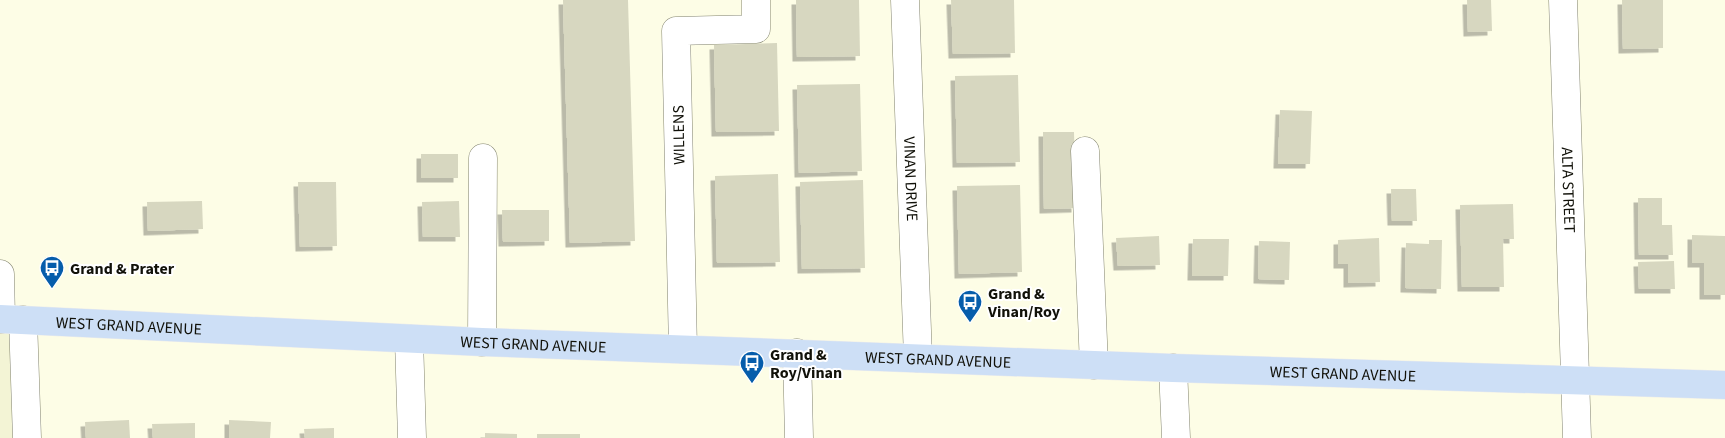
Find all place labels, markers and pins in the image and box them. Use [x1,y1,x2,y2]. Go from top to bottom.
bus stop icon: Grand & Prater [39,255,65,289]
place label: Grand & Prater [70,258,175,280]
place label: Grand & Vinan/Roy [987,283,1061,323]
bus stop icon: Grand & Vinan/Roy [957,289,983,323]
place label: Grand & Roy/Vinan [770,344,842,384]
bus stop icon: Grand & Roy/Vinan [739,350,765,384]

